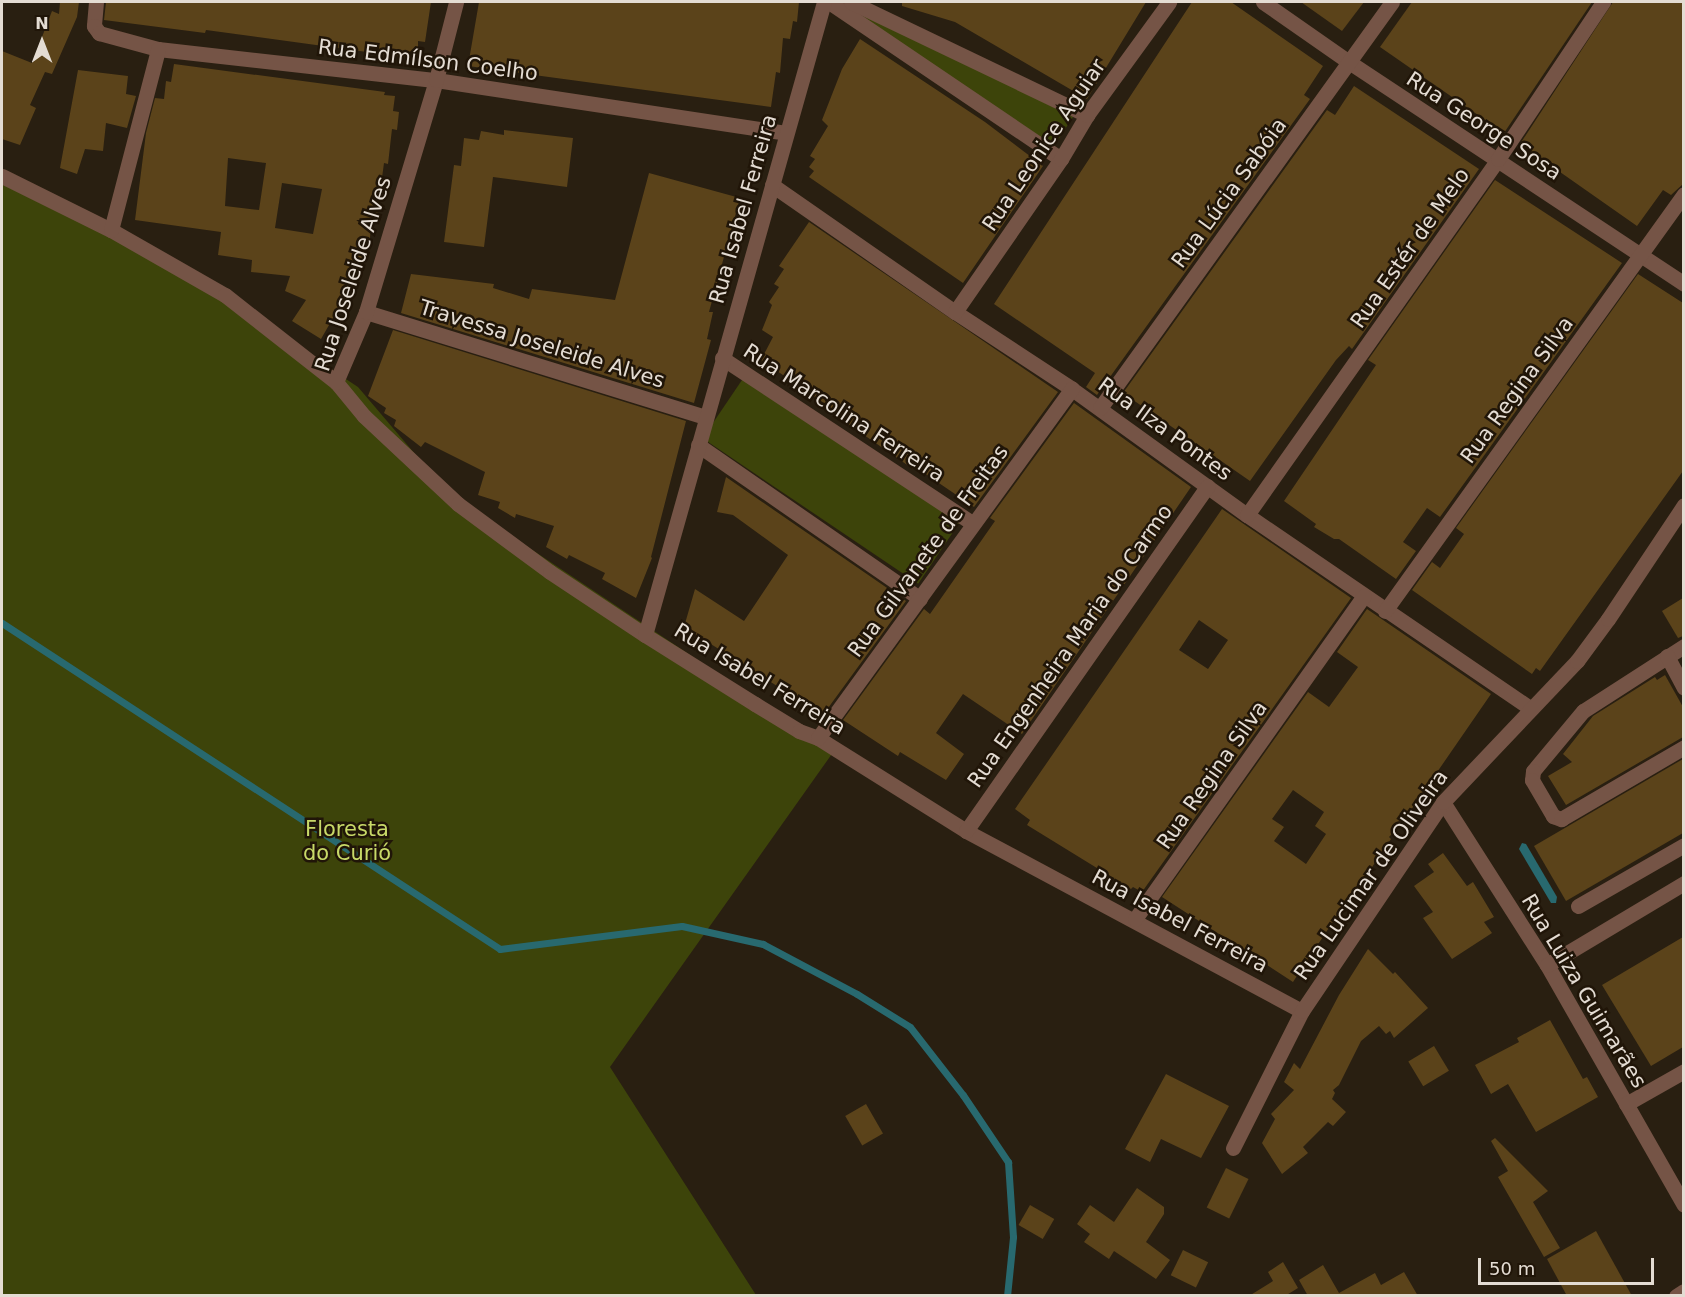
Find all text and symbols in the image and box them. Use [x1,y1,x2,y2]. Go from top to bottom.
north arrow [12,12,72,72]
text: N [35,14,49,33]
street label: Rua Edmílson Coelho [317,34,539,86]
street label: Rua Leonice Aguiar [977,54,1111,236]
street label: Rua George Sosa [1402,66,1566,186]
street label: Rua Isabel Ferreira [704,111,782,307]
street label: Rua Lúcia Sabóia [1166,113,1292,273]
street label: Rua Estér de Melo [1345,163,1475,333]
street label: Rua Joseleide Alves [310,173,396,375]
street label: Travessa Joseleide Alves [416,295,668,393]
street label: Rua Regina Silva [1455,312,1579,468]
street label: Rua Marcolina Ferreira [739,338,949,488]
street label: Rua Ilza Pontes [1093,372,1237,486]
street label: Rua Gilvanete de Freitas [842,440,1014,662]
street label: Rua Engenheira Maria do Carmo [962,500,1178,792]
street label: Rua Isabel Ferreira [670,618,850,740]
street label: Rua Regina Silva [1151,696,1273,854]
street label: Rua Lucimar de Oliveira [1289,765,1453,985]
park label: Floresta do Curió [303,816,391,866]
street label: Rua Isabel Ferreira [1088,864,1272,978]
street label: Rua Luiza Guimarães [1516,890,1652,1092]
scale bar [1481,1246,1656,1284]
text: 50 m [1489,1258,1535,1279]

